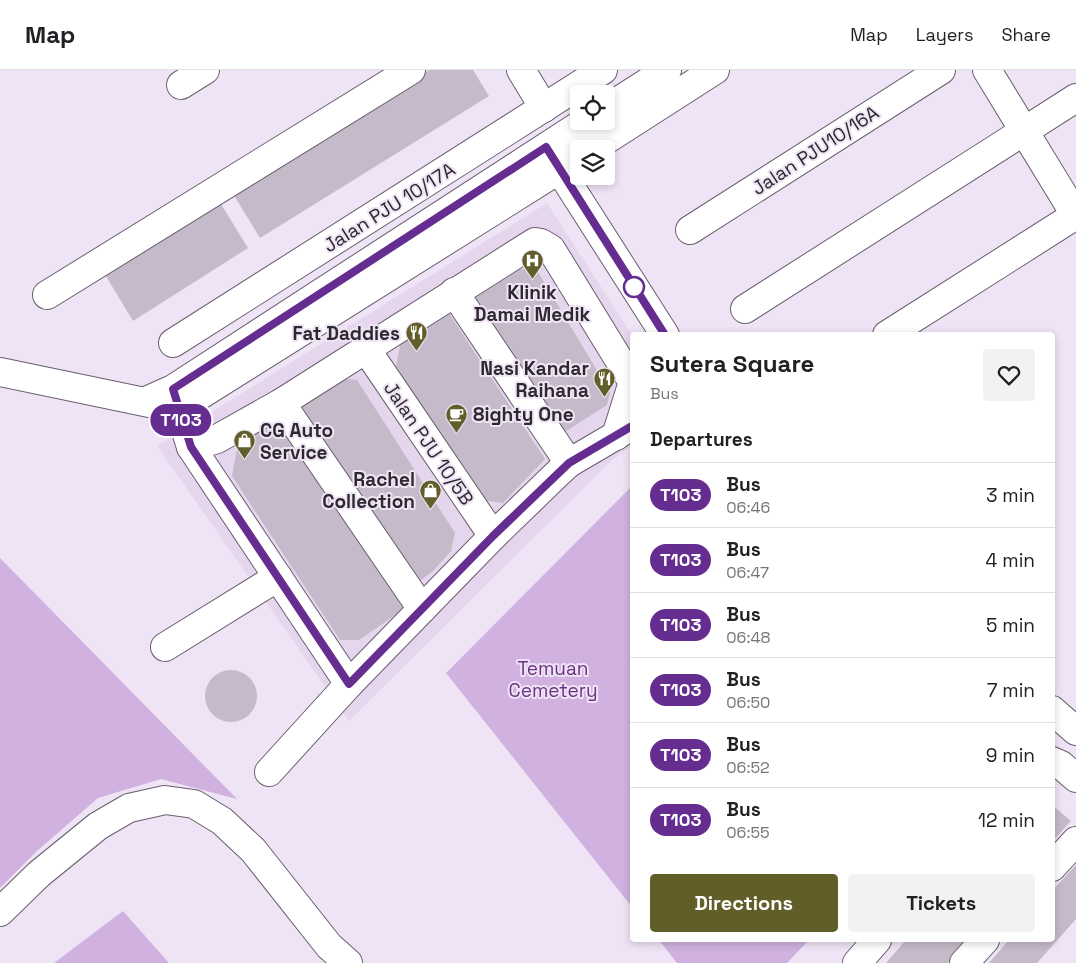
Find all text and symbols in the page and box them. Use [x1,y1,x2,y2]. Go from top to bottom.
text: Map [25,19,75,50]
text: Map [850,23,888,46]
text: Layers [916,23,973,46]
text: Share [1001,23,1051,46]
map controls [570,85,615,185]
button: locate [570,85,615,130]
street label: Jalan PJU10/16A [747,100,884,201]
button: layers [570,140,615,185]
street label: Jalan PJU 10/17A [319,157,460,258]
hospital icon: Klinik Damai Medik [520,249,544,280]
unlabelled marker [623,276,645,298]
place label: Klinik Damai Medik [474,280,590,327]
place label: Fat Daddies [293,321,400,346]
restaurant icon: Fat Daddies [404,321,428,352]
text: Sutera Square [650,348,814,379]
button: heart [983,349,1035,401]
place label: Nasi Kandar Raihana [480,356,589,403]
restaurant icon: Nasi Kandar Raihana [593,367,617,398]
street label: Jalan PJU 10/5B [378,377,479,510]
text: Bus [650,383,679,404]
cafe icon: 8ighty One [445,402,469,433]
place label: 8ighty One [473,402,574,427]
line badge: T103 [146,404,216,436]
text: T103 [160,408,202,431]
place label: CG Auto Service [260,418,333,465]
text: Departures [650,427,753,452]
shop icon: CG Auto Service [232,429,256,460]
place label: Rachel Collection [322,467,415,514]
text: Bus [726,472,761,497]
shop icon: Rachel Collection [419,478,443,509]
text: T103 [660,483,701,506]
text: 3 min [986,483,1035,508]
text: 06:46 [726,497,770,518]
text: Bus [726,537,761,562]
text: T103 [660,548,701,571]
text: 4 min [986,548,1035,573]
text: 06:47 [726,562,769,583]
text: Bus [726,602,761,627]
text: T103 [660,613,701,636]
text: 5 min [986,613,1035,638]
text: 06:48 [726,627,770,648]
park label: Temuan Cemetery [508,656,598,703]
text: Bus [726,667,761,692]
text: T103 [660,678,701,701]
text: 7 min [987,678,1035,703]
text: 06:50 [726,692,770,713]
text: Bus [726,732,761,757]
text: T103 [660,743,701,766]
text: 9 min [986,743,1035,768]
text: 06:52 [726,757,770,778]
text: Bus [726,797,761,822]
text: T103 [660,808,701,831]
text: 12 min [978,808,1035,833]
text: 06:55 [726,822,770,843]
button: Directions [650,874,838,932]
button: Tickets [848,874,1035,932]

